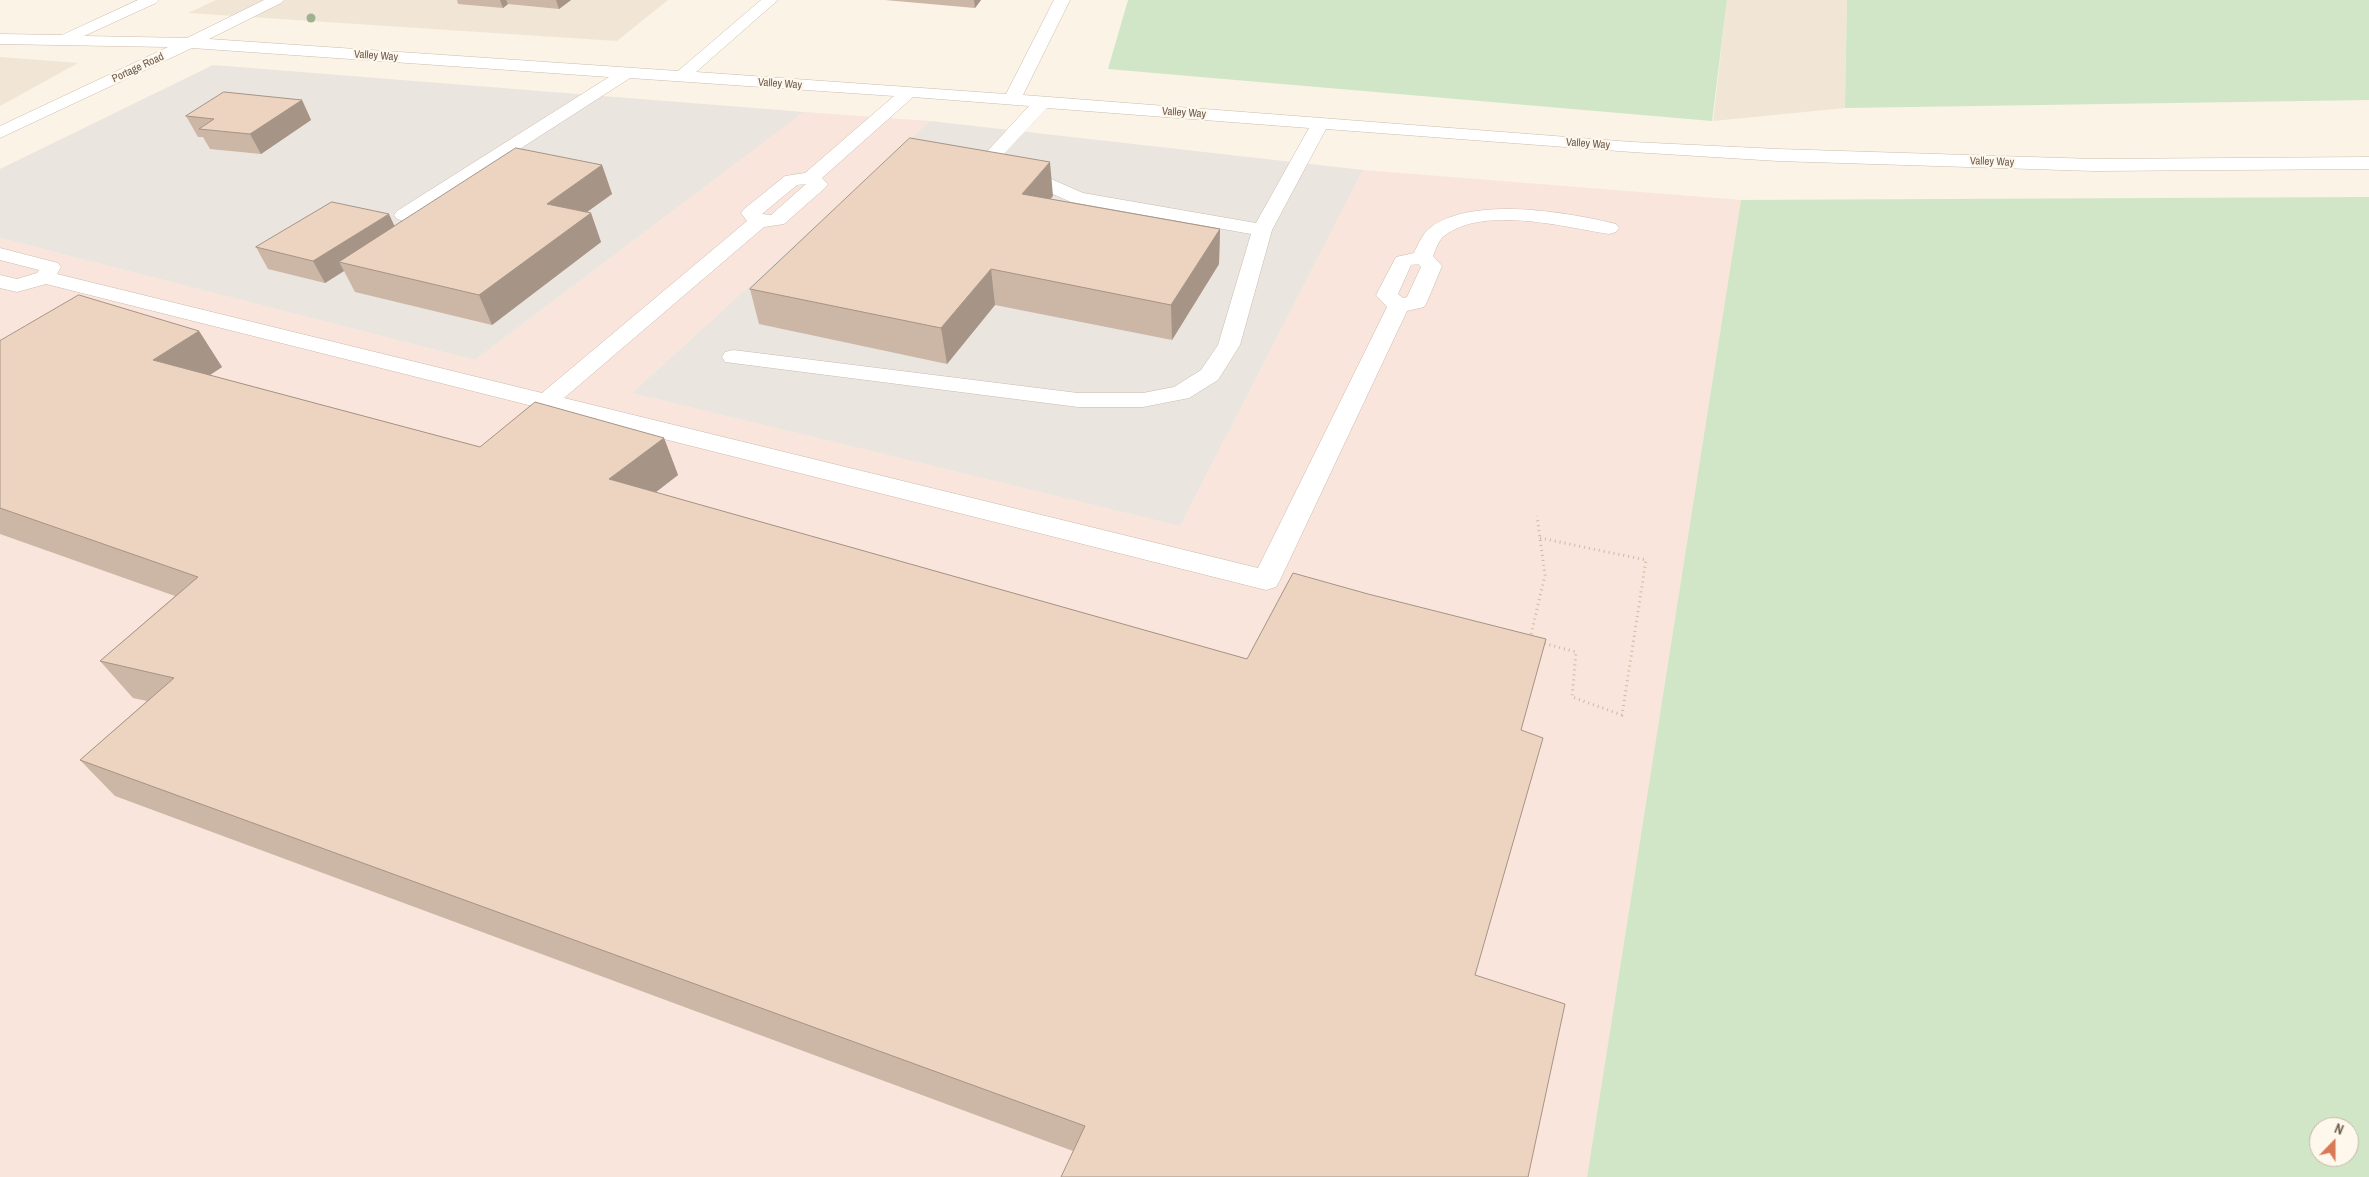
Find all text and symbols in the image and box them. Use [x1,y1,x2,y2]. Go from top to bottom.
street label: Valley Way [354,48,398,64]
street label: Portage Road [110,50,166,86]
street label: Valley Way [758,76,802,92]
street label: Valley Way [1162,105,1206,121]
street label: Valley Way [1566,136,1610,152]
street label: Valley Way [1970,155,2014,169]
north arrow [2309,1117,2359,1167]
text: N [2332,1119,2346,1139]

